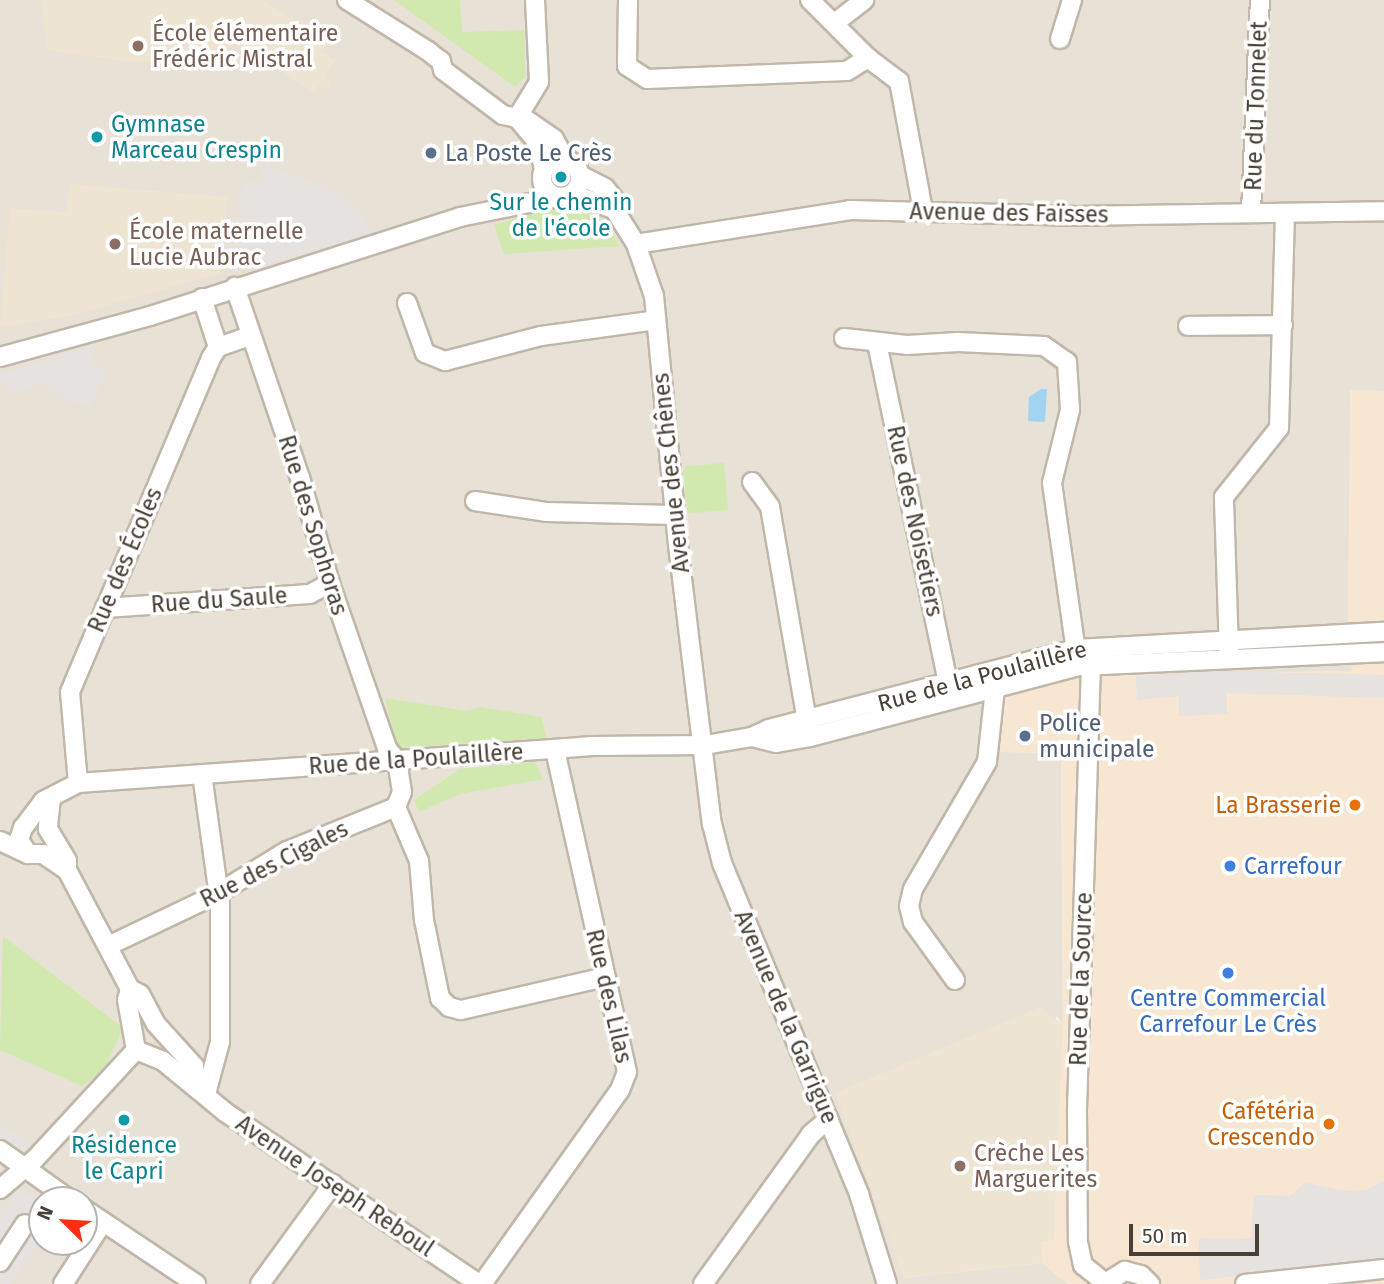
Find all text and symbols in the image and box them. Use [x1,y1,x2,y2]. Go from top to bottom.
place label: École élémentaire Frédéric Mistral [152,19,338,73]
street label: Rue du Tonnelet [1239,20,1273,192]
marker: École élémentaire Frédéric Mistral [130,38,146,54]
place label: Gymnase Marceau Crespin [111,110,282,164]
marker: Gymnase Marceau Crespin [89,129,105,145]
place label: La Poste Le Crès [445,139,612,167]
marker: La Poste Le Crès [423,145,439,161]
marker: Sur le chemin de l'école [553,169,569,185]
place label: Sur le chemin de l'école [490,188,632,242]
street label: Avenue des Faïsses [909,197,1109,229]
place label: École maternelle Lucie Aubrac [129,217,304,271]
marker: École maternelle Lucie Aubrac [107,236,123,252]
street label: Avenue des Chênes [647,372,695,574]
street label: Rue des Noisetiers [881,423,949,619]
street label: Rue des Sophoras [273,432,353,618]
street label: Rue des Écoles [82,483,168,637]
street label: Rue du Saule [150,581,288,619]
street label: Rue de la Poulaillère [874,635,1090,717]
place label: Police municipale [1039,709,1154,763]
marker: Police municipale [1017,728,1033,744]
street label: Rue de la Poulaillère [308,738,524,780]
place label: La Brasserie [1215,791,1341,819]
marker: La Brasserie [1347,797,1363,813]
street label: Rue des Cigales [196,815,352,913]
place label: Carrefour [1244,852,1342,880]
marker: Carrefour [1222,858,1238,874]
street label: Rue de la Source [1064,891,1098,1067]
street label: Avenue de la Garrigue [729,906,843,1128]
street label: Rue des Lilas [580,926,638,1066]
marker: Centre Commercial Carrefour Le Crès [1220,965,1236,981]
place label: Centre Commercial Carrefour Le Crès [1130,984,1326,1038]
place label: Cafétéria Crescendo [1207,1097,1315,1151]
street label: Avenue Joseph Reboul [231,1109,439,1263]
marker: Résidence le Capri [116,1112,132,1128]
marker: Cafétéria Crescendo [1321,1116,1337,1132]
place label: Résidence le Capri [71,1131,177,1185]
place label: Crèche Les Marguerites [974,1139,1097,1193]
marker: Crèche Les Marguerites [952,1158,968,1174]
north arrow [28,1186,98,1256]
text: N [32,1203,58,1224]
scale bar [1132,1210,1262,1254]
text: 50 m [1142,1223,1188,1249]

